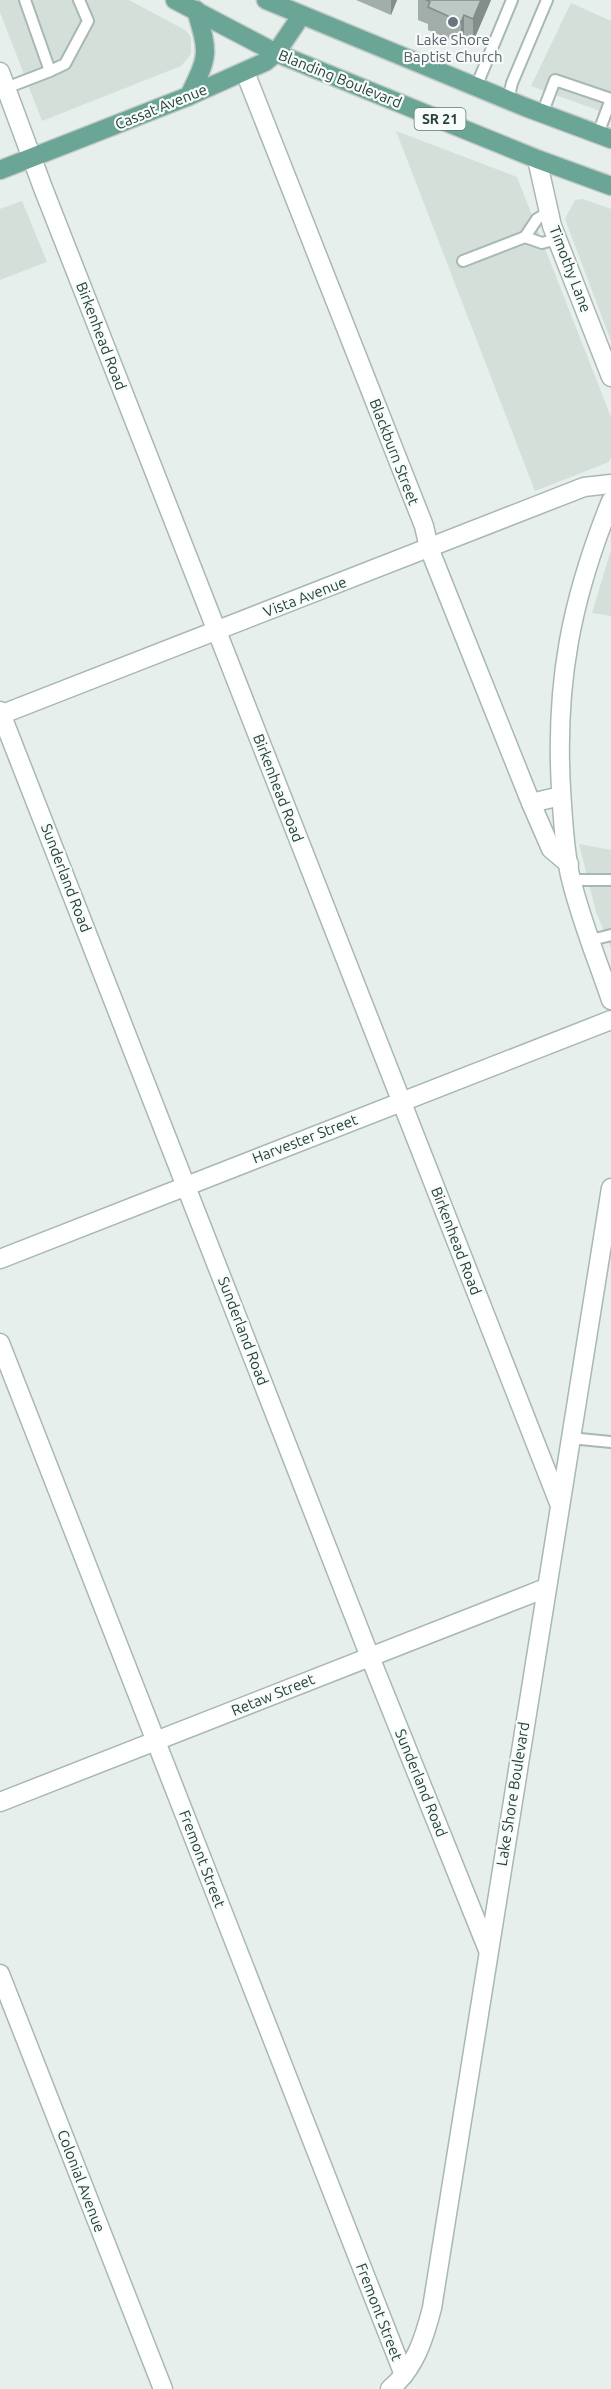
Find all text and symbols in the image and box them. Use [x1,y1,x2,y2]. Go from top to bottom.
marker: Lake Shore Baptist Church [446,15,460,29]
place label: Lake Shore Baptist Church [404,31,502,65]
street label: Blanding Boulevard [276,46,404,111]
street label: Cassat Avenue [112,80,209,133]
road number: SR 21 [414,108,466,130]
street label: Timothy Lane [546,223,595,314]
street label: Birkenhead Road [73,279,130,392]
street label: Blackburn Street [366,396,423,508]
street label: Vista Avenue [261,573,349,620]
street label: Birkenhead Road [250,731,307,844]
street label: Sunderland Road [38,821,95,934]
street label: Harvester Street [250,1111,360,1166]
street label: Birkenhead Road [428,1184,485,1297]
street label: Sunderland Road [215,1274,272,1387]
street label: Retaw Street [229,1670,317,1719]
street label: Lake Shore Boulevard [493,1721,532,1867]
street label: Sunderland Road [392,1726,451,1839]
street label: Fremont Street [176,1808,229,1910]
street label: Colonial Avenue [54,2127,109,2235]
street label: Fremont Street [353,2261,406,2363]

